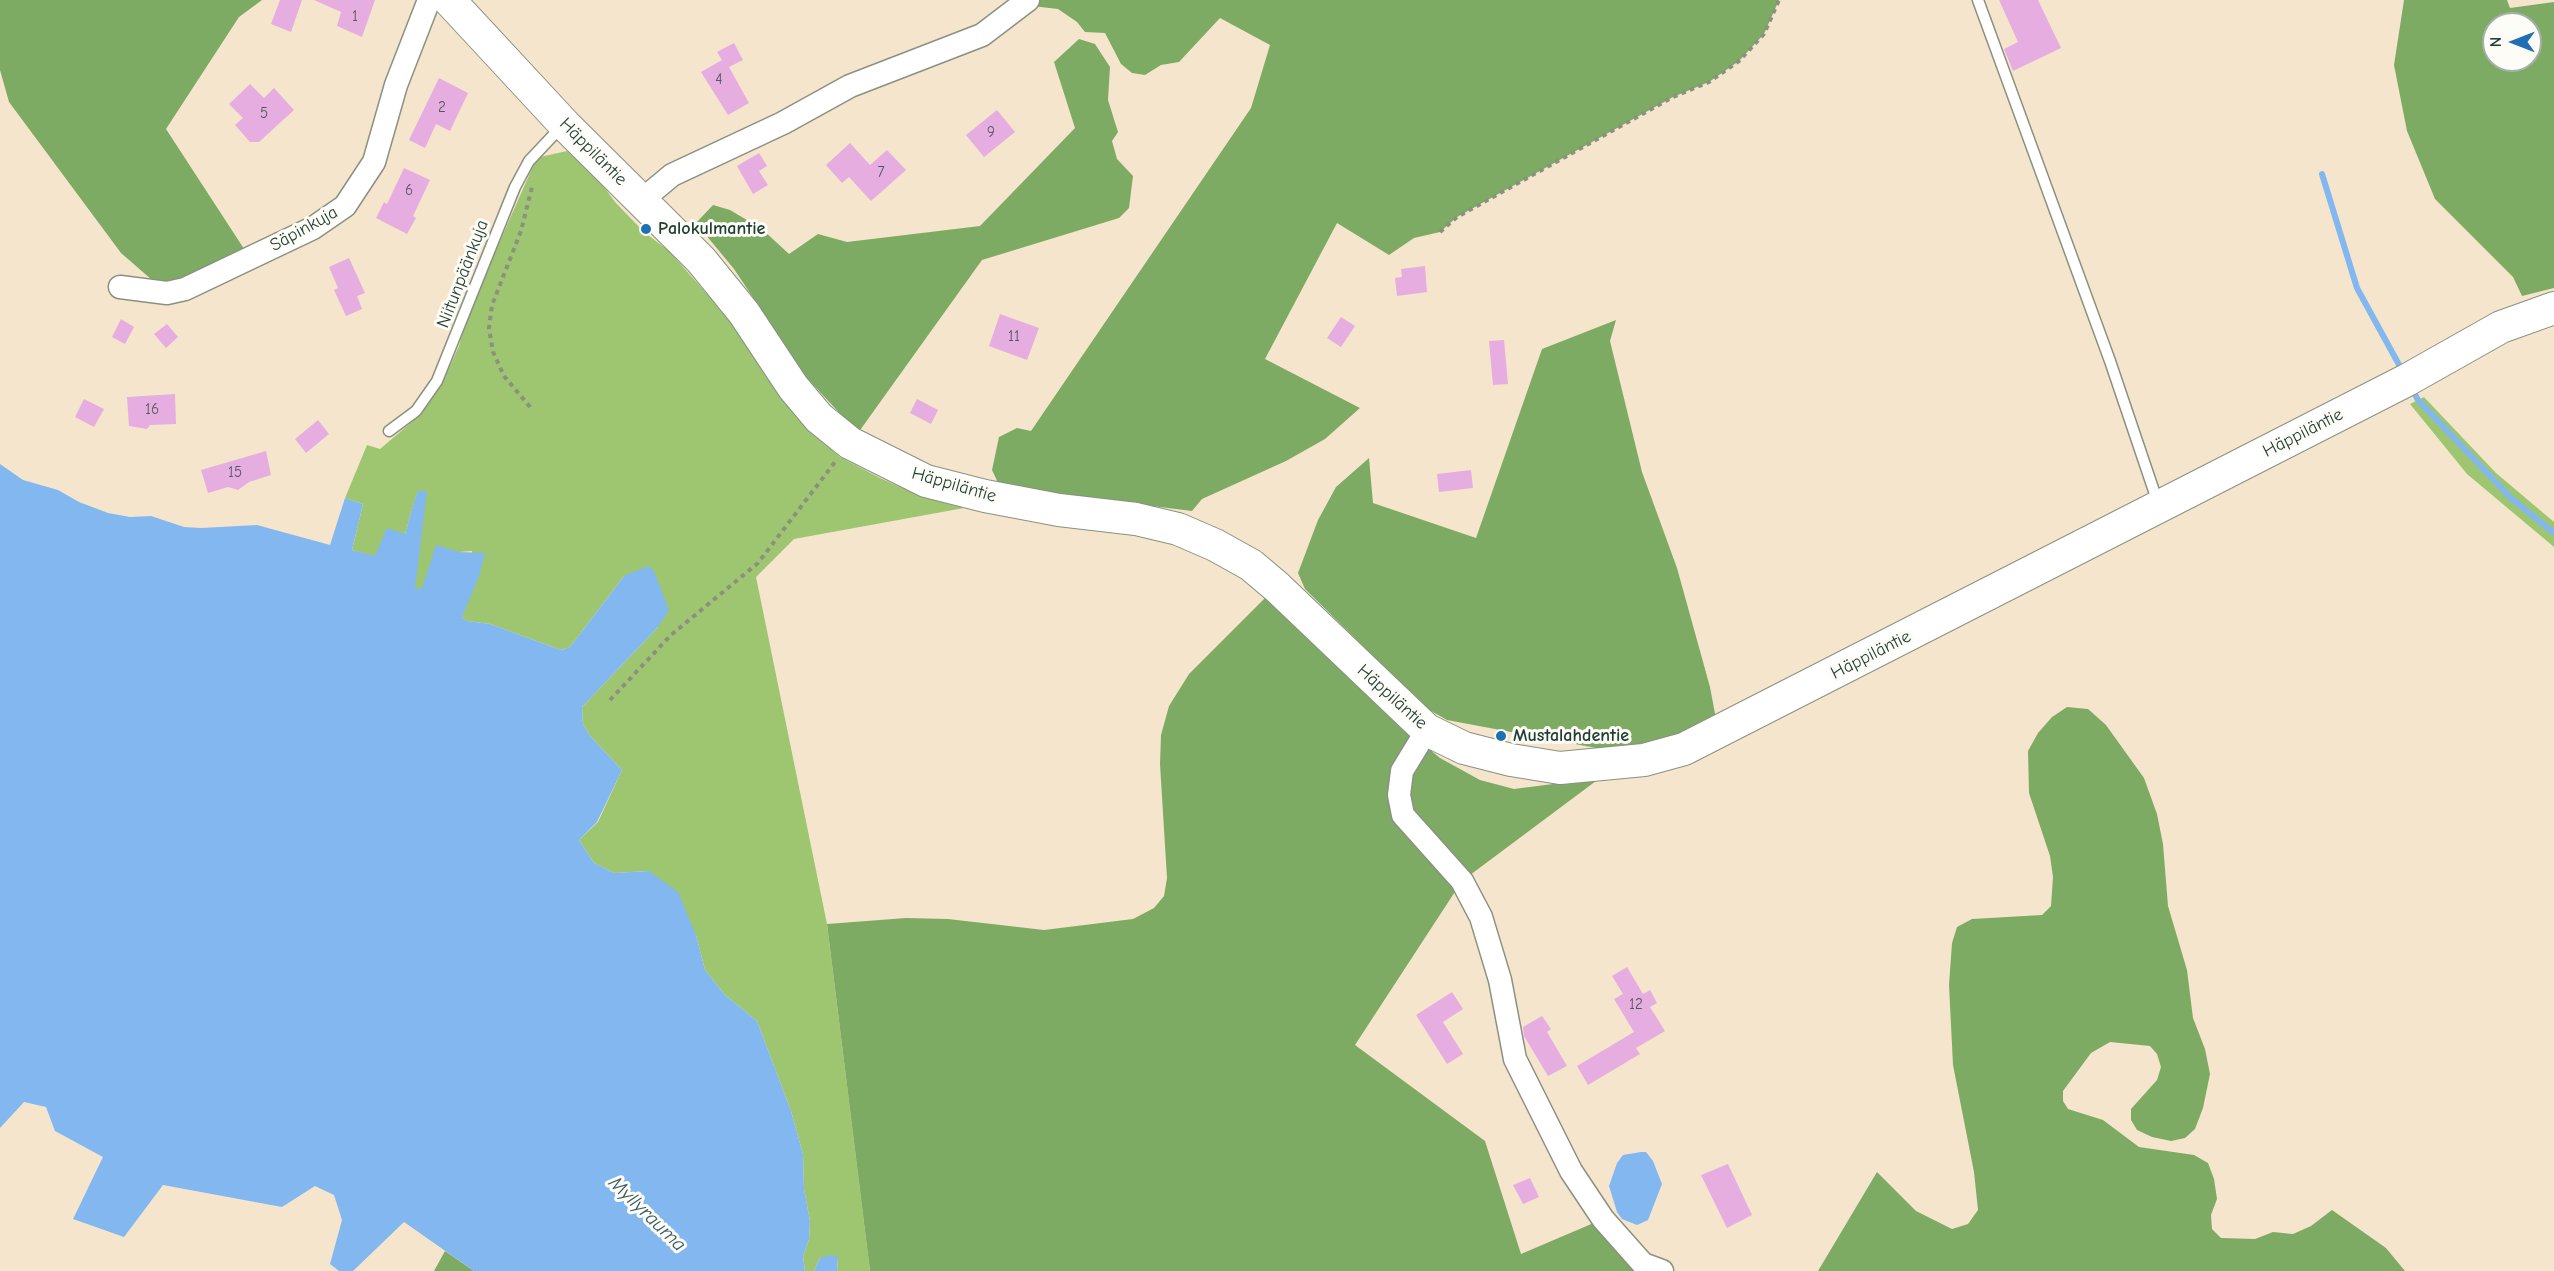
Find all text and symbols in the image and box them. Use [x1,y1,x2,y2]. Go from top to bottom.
house number: 1 [352,8,358,26]
north arrow [2482,12,2542,72]
text: N [2487,37,2505,47]
house number: 4 [715,71,723,89]
house number: 2 [438,99,446,117]
house number: 5 [260,105,268,123]
street label: Häppiläntie [555,114,631,190]
house number: 9 [987,124,995,142]
house number: 7 [877,164,885,182]
house number: 6 [405,182,413,200]
street label: Säpinkuja [266,202,342,256]
street label: Niitunpäänkuja [433,217,493,331]
place label: Palokulmantie [658,218,765,240]
marker: Palokulmantie [639,222,653,236]
house number: 11 [1008,328,1020,346]
house number: 16 [145,401,159,419]
street label: Häppiläntie [2259,404,2347,462]
street label: Häppiläntie [909,463,999,507]
house number: 15 [228,464,242,482]
street label: Häppiläntie [1827,626,1915,684]
street label: Häppiläntie [1352,660,1432,734]
place label: Mustalahdentie [1513,725,1629,747]
marker: Mustalahdentie [1494,729,1508,743]
house number: 12 [1629,996,1643,1014]
water label: Myllyrauma [603,1171,691,1257]

